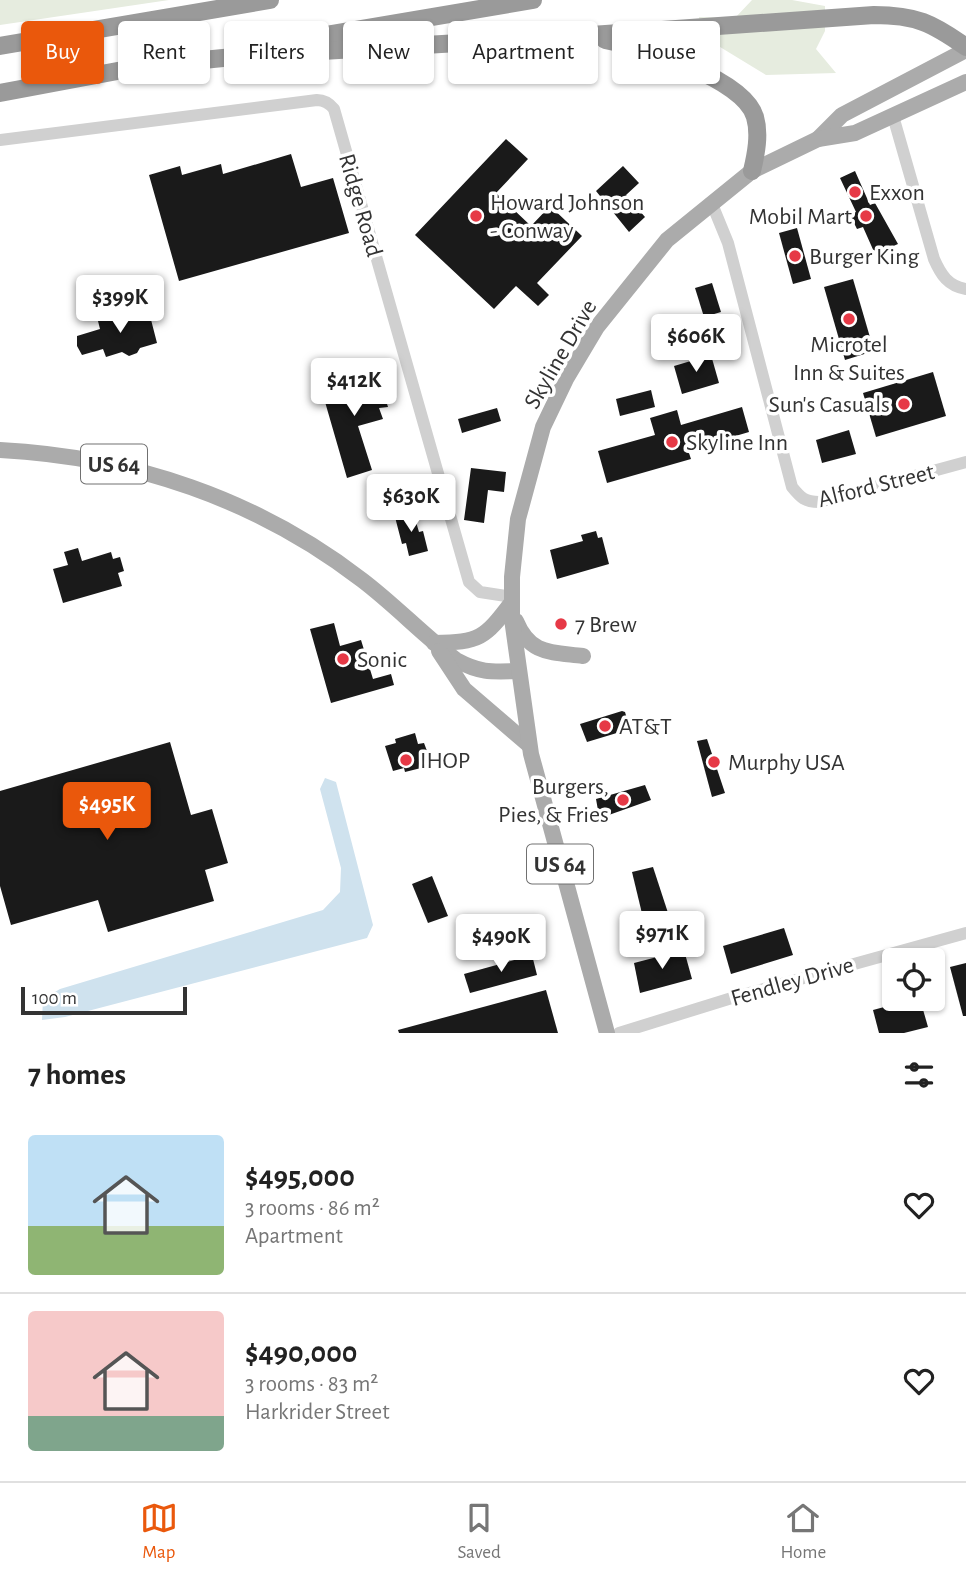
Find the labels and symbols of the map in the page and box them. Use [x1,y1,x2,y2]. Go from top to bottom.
street label: Ridge Road [334,151,386,260]
place label: Exxon [869,181,925,205]
marker: Exxon [847,184,863,200]
place label: Howard Johnson - Conway [490,191,644,243]
place label: Mobil Mart [749,205,852,229]
marker: Howard Johnson - Conway [468,208,484,224]
marker: Mobil Mart [858,208,874,224]
place label: Burger King [809,245,919,269]
marker: Burger King [787,248,803,264]
pin: $399K [71,276,169,335]
street label: Skyline Drive [520,296,602,413]
marker: Microtel Inn & Suites [841,311,857,327]
pin: $606K [647,314,745,374]
place label: Microtel Inn & Suites [793,333,905,385]
pin: $412K [305,358,403,418]
place label: Sun's Casuals [768,393,890,417]
marker: Sun's Casuals [896,396,912,412]
place label: Skyline Inn [686,431,788,455]
marker: Skyline Inn [664,434,680,450]
road number: US 64 [81,445,147,484]
street label: Alford Street [816,460,937,512]
pin: $630K [362,475,460,534]
place label: 7 Brew [575,613,637,637]
marker: 7 Brew [553,616,569,632]
place label: Sonic [357,648,407,672]
marker: Sonic [335,651,351,667]
place label: AT&T [619,715,672,739]
marker: AT&T [597,718,613,734]
place label: IHOP [420,749,470,773]
place label: Murphy USA [728,751,845,775]
marker: IHOP [398,752,414,768]
marker: Murphy USA [706,754,722,770]
place label: Burgers, Pies, & Fries [498,775,609,827]
pin: $495K [58,782,156,842]
marker: Burgers, Pies, & Fries [615,792,631,808]
road number: US 64 [527,844,593,884]
pin: $971K [613,912,711,971]
pin: $490K [452,914,550,974]
street label: Fendley Drive [728,953,856,1011]
scale bar [21,984,187,1016]

